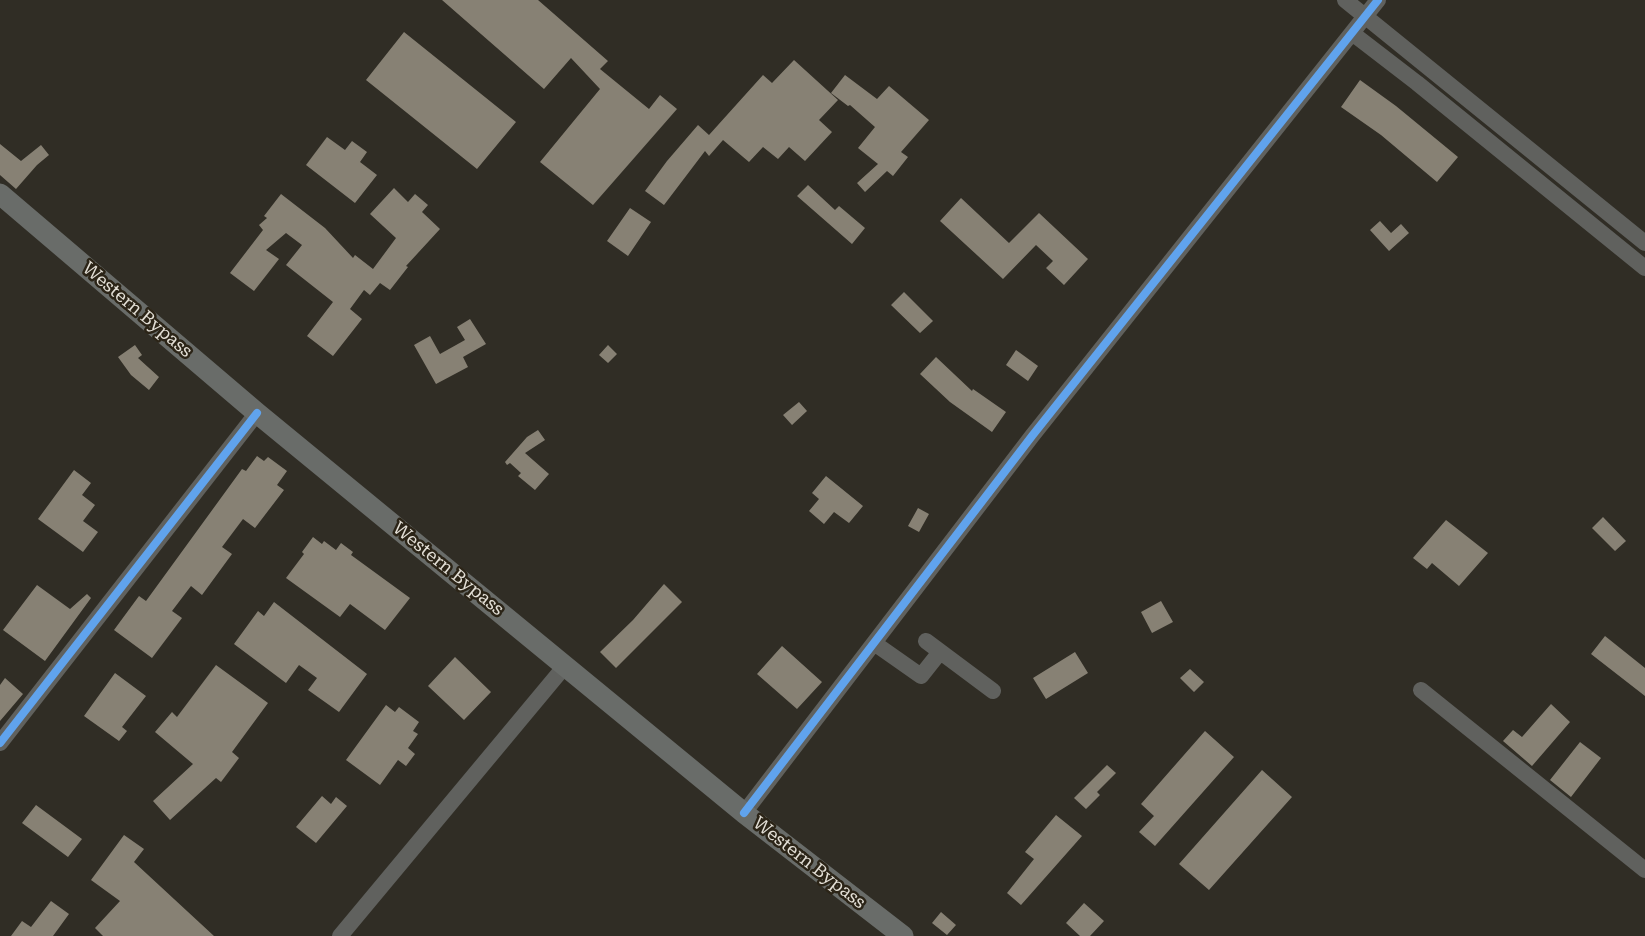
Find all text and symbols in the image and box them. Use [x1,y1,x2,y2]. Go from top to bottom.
street label: Western Bypass [78,258,196,362]
street label: Western Bypass [388,517,508,621]
street label: Western Bypass [748,812,870,914]

